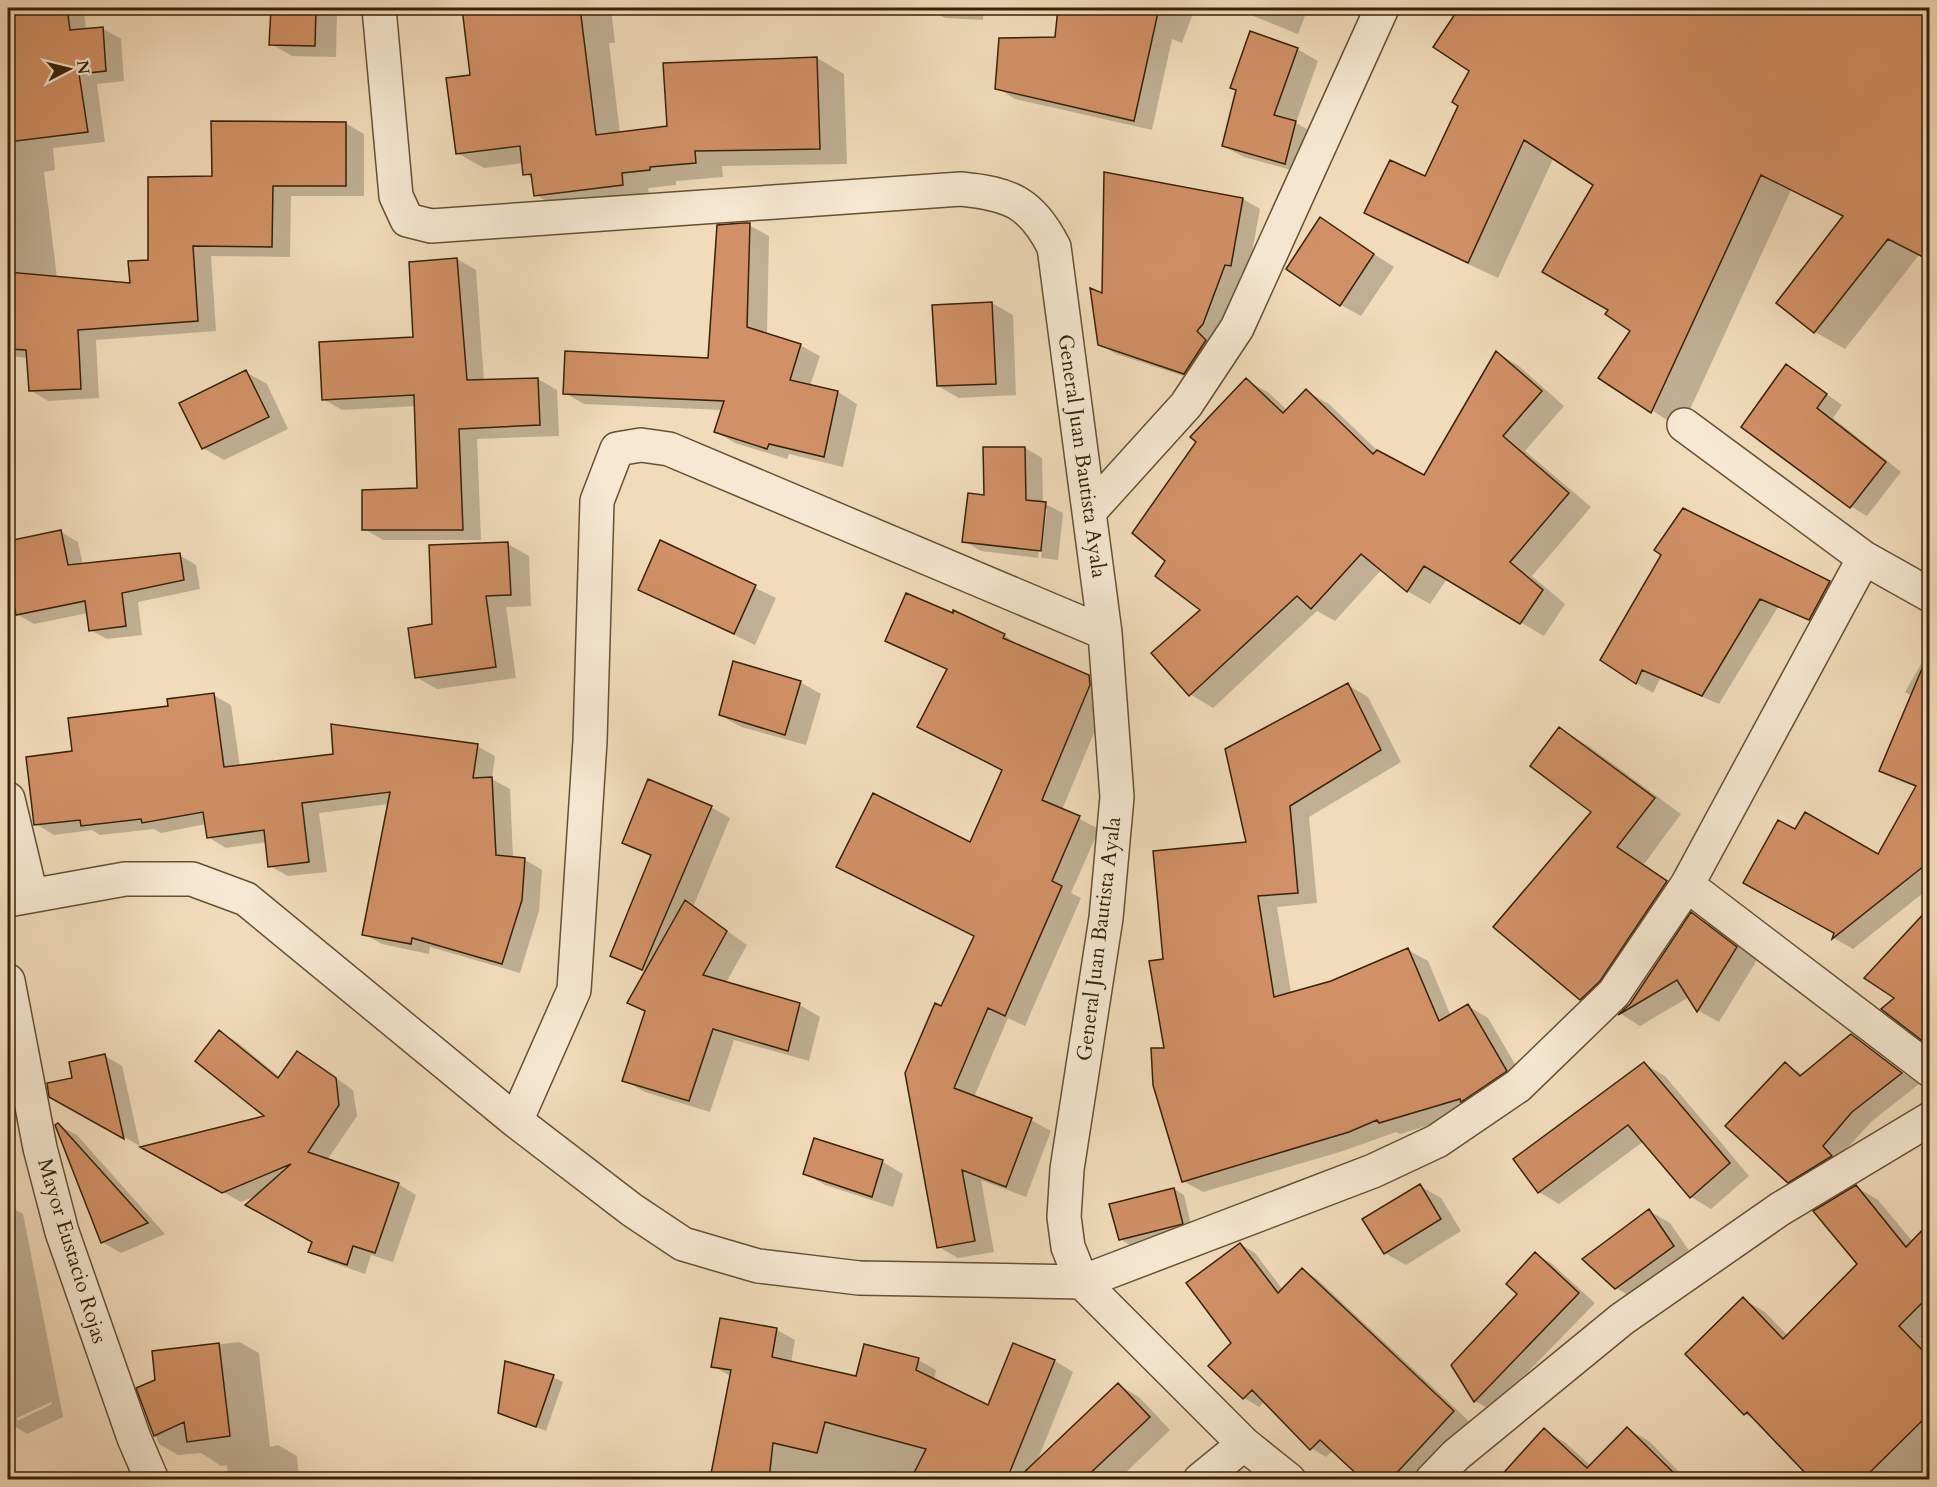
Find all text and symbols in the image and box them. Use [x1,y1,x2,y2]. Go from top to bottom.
north arrow [39,39,99,99]
text: N [71,59,95,76]
street label: General Juan Bautista Ayala [1051,332,1113,580]
street label: General Juan Bautista Ayala [1070,815,1128,1063]
street label: Mayor Eustacio Rojas [30,1155,114,1347]

